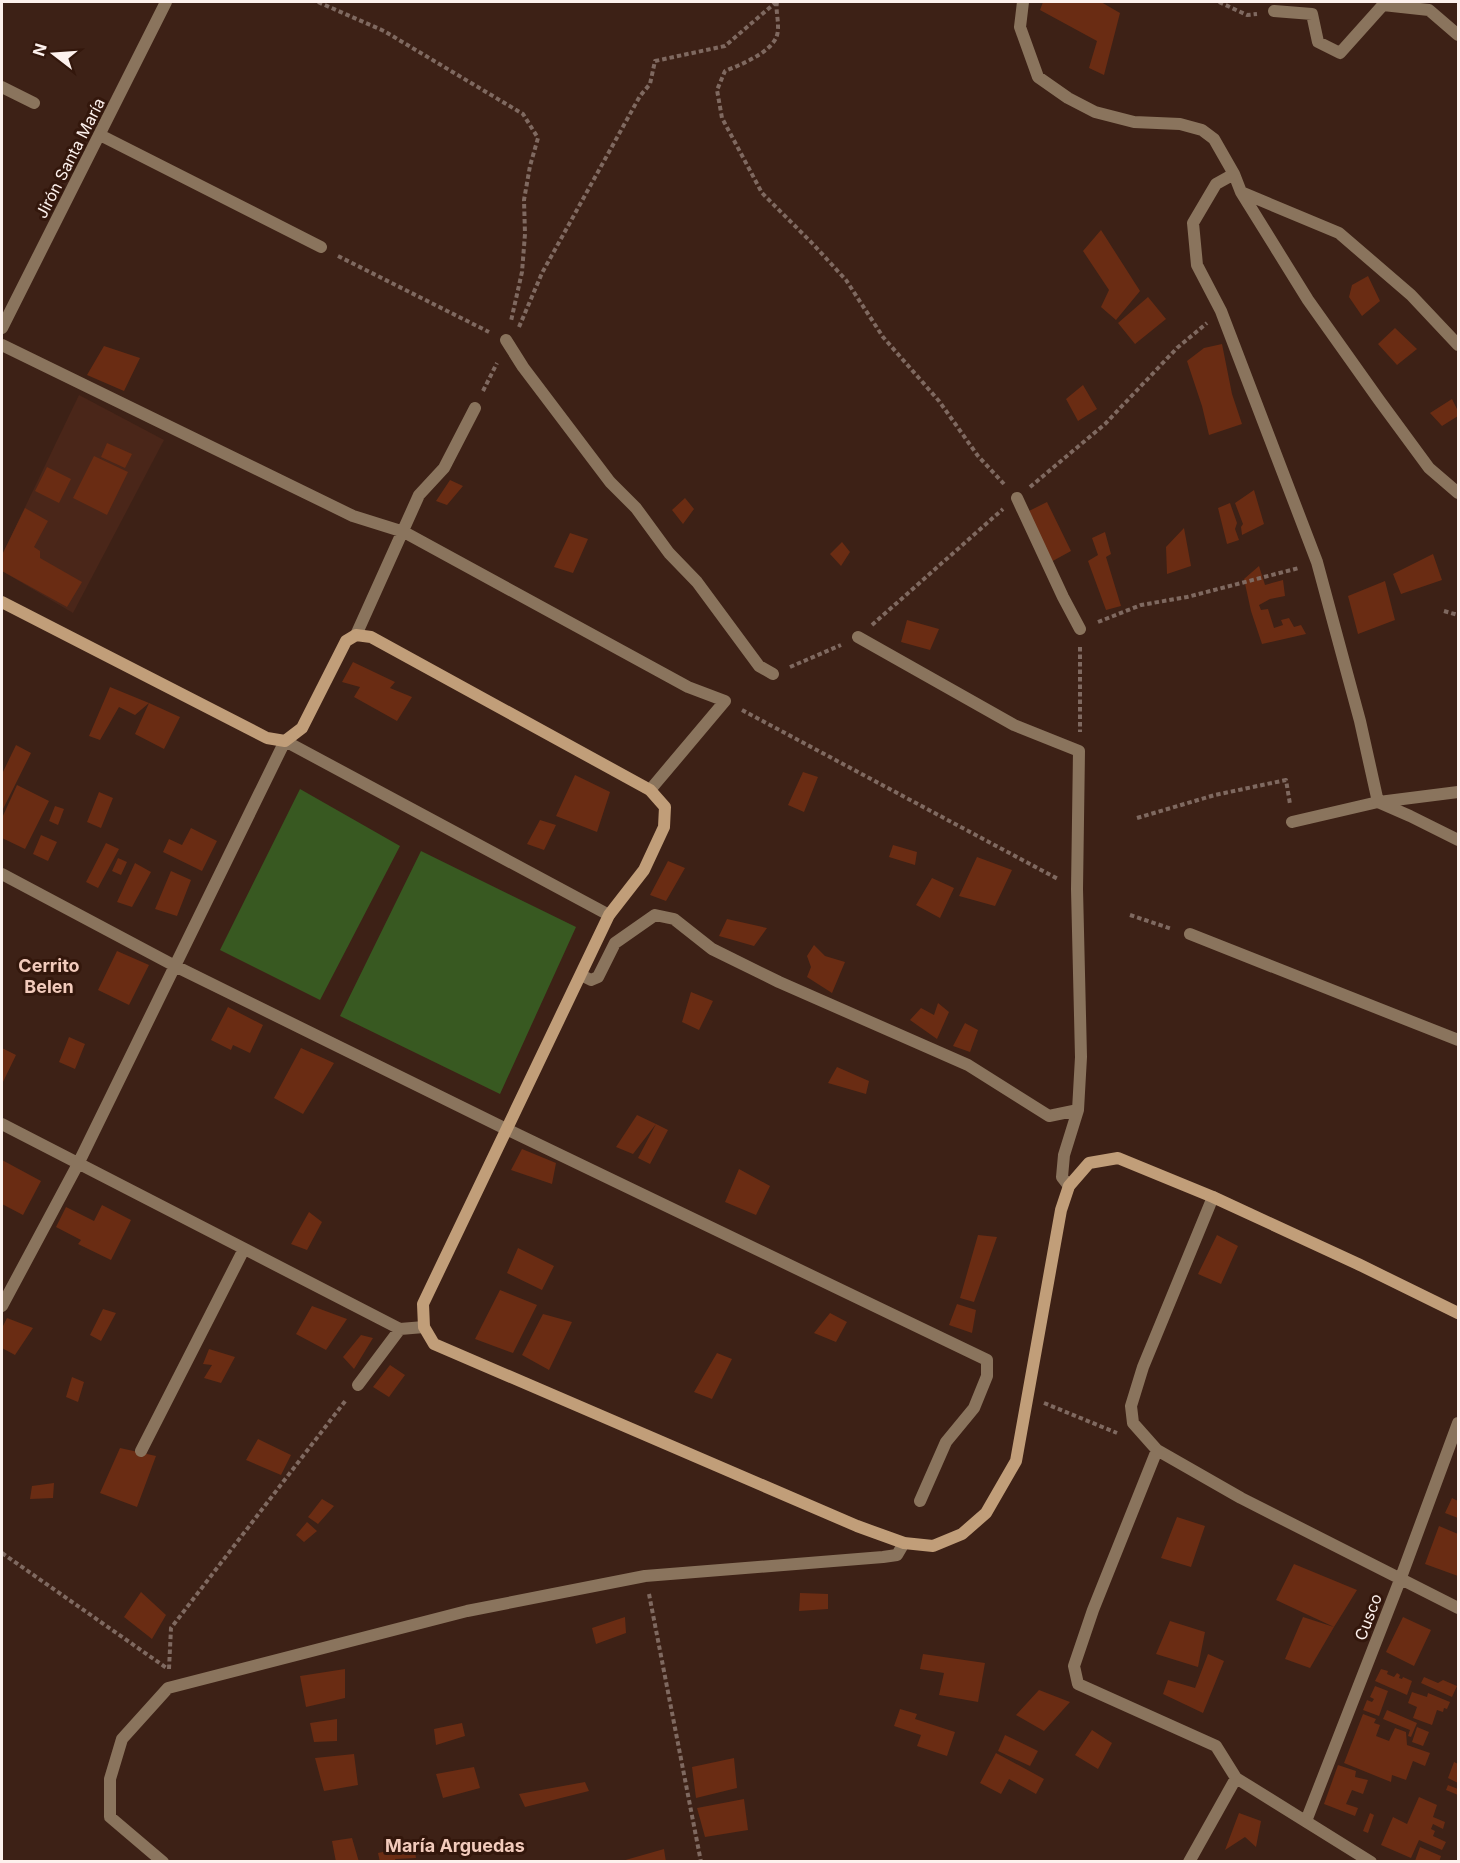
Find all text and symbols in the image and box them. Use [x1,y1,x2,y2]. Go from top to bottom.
north arrow [24,24,84,84]
text: N [28,41,51,58]
street label: Jirón Santa María [31,94,109,222]
district label: Cerrito Belen [18,955,80,997]
street label: Cusco [1350,1591,1386,1643]
district label: María Arguedas [385,1835,525,1856]

